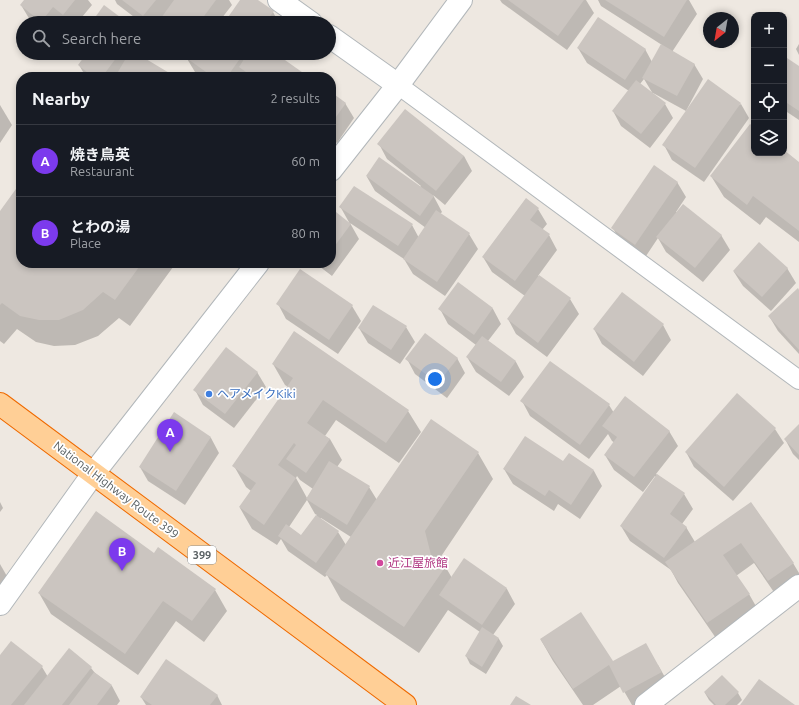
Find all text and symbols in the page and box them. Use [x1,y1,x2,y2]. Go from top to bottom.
north arrow [703,12,739,48]
map controls [751,12,787,156]
button: + [751,12,787,48]
search box [16,16,336,60]
icon: search [30,27,52,49]
text: Search here [62,30,141,47]
button: − [751,48,787,84]
button: locate [751,84,787,120]
text: Nearby [32,89,90,108]
text: 2 results [270,91,320,105]
button: layers [751,120,787,156]
text: 焼き鳥英 [70,146,130,163]
text: A [40,154,50,168]
text: 60 m [291,154,320,168]
text: Restaurant [70,164,134,178]
text: とわの湯 [70,218,130,235]
text: B [41,226,49,240]
text: 80 m [291,226,320,240]
text: Place [70,236,101,250]
your location [425,369,445,389]
place label: ヘアメイクKiki [217,387,296,400]
marker: ヘアメイクKiki [204,389,214,399]
pin: A [157,419,183,452]
street label: National Highway Route 399 [51,438,181,541]
pin: B [109,538,135,571]
road number: 399 [188,546,216,564]
place label: 近江屋旅館 [388,556,448,569]
marker: 近江屋旅館 [375,558,385,568]

